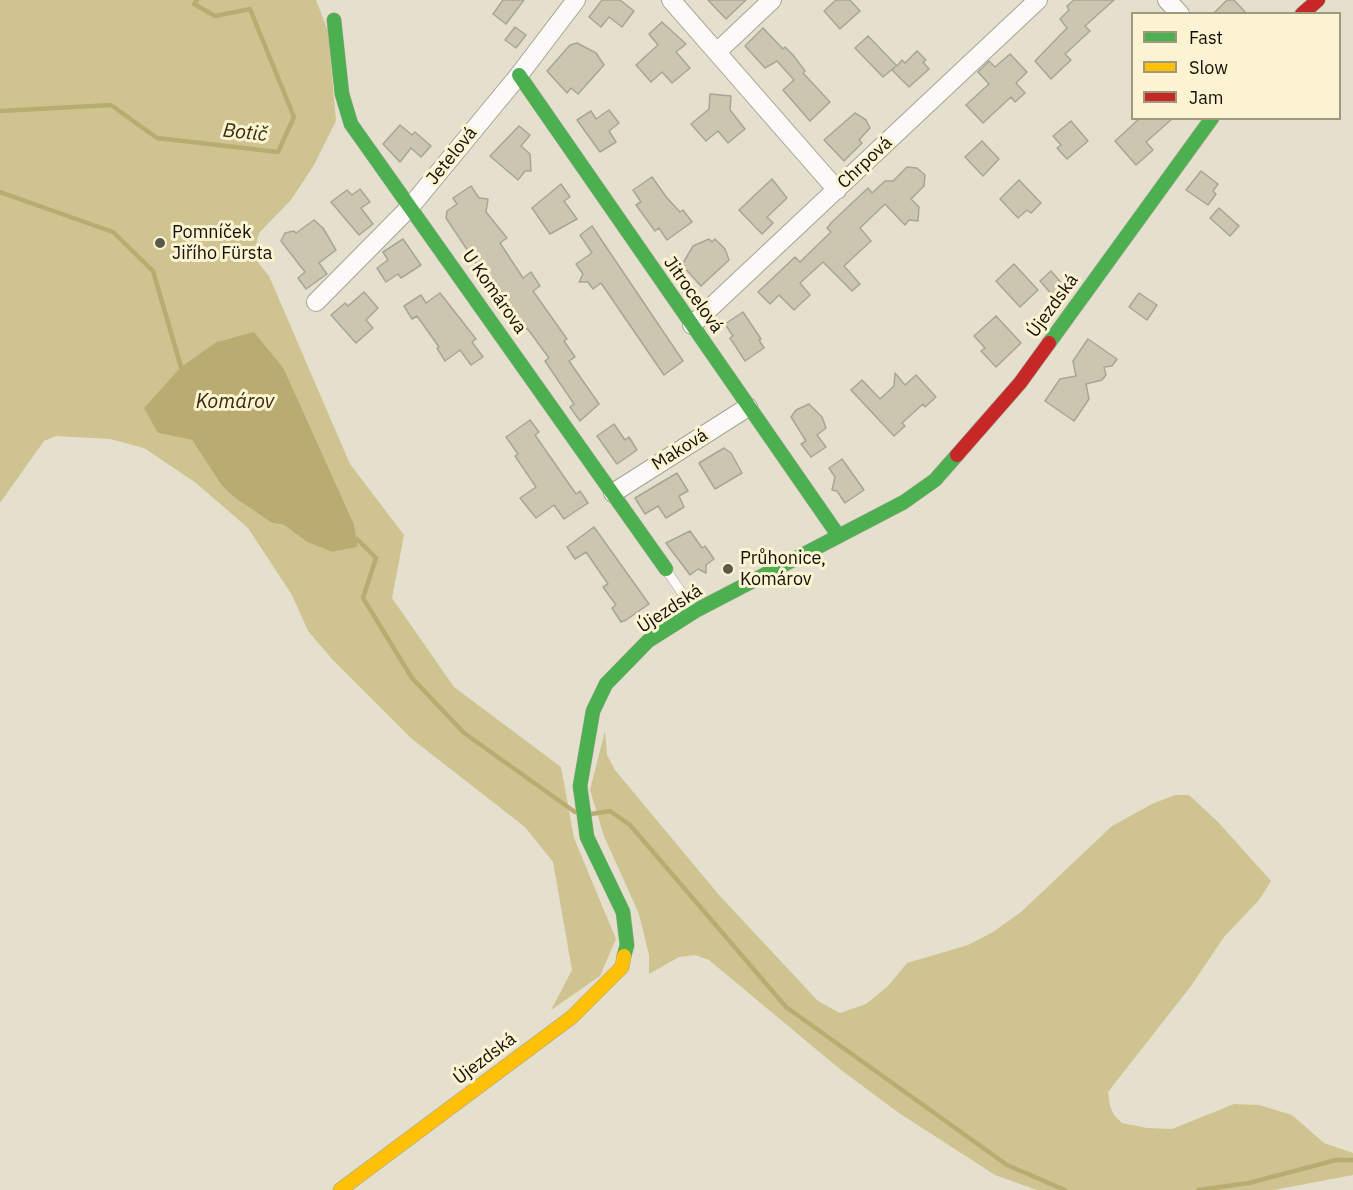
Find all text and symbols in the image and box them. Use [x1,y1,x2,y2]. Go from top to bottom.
legend [1131,12,1341,120]
text: Fast [1189,26,1223,49]
text: Slow [1189,56,1228,79]
text: Jam [1189,86,1224,109]
water label: Botič [221,119,269,147]
street label: Jetelová [422,123,482,189]
street label: Chrpová [833,132,897,194]
place label: Pomníček Jiřího Fürsta [172,222,272,264]
marker: Pomníček Jiřího Fürsta [153,236,167,250]
street label: U Komárova [457,246,531,338]
street label: Jitrocelová [659,253,727,337]
street label: Újezdská [1023,270,1083,342]
water label: Komárov [196,390,274,414]
street label: Maková [648,425,712,475]
place label: Průhonice, Komárov [740,548,826,590]
marker: Průhonice, Komárov [721,562,735,576]
street label: Újezdská [634,580,706,638]
street label: Újezdská [449,1028,521,1090]

